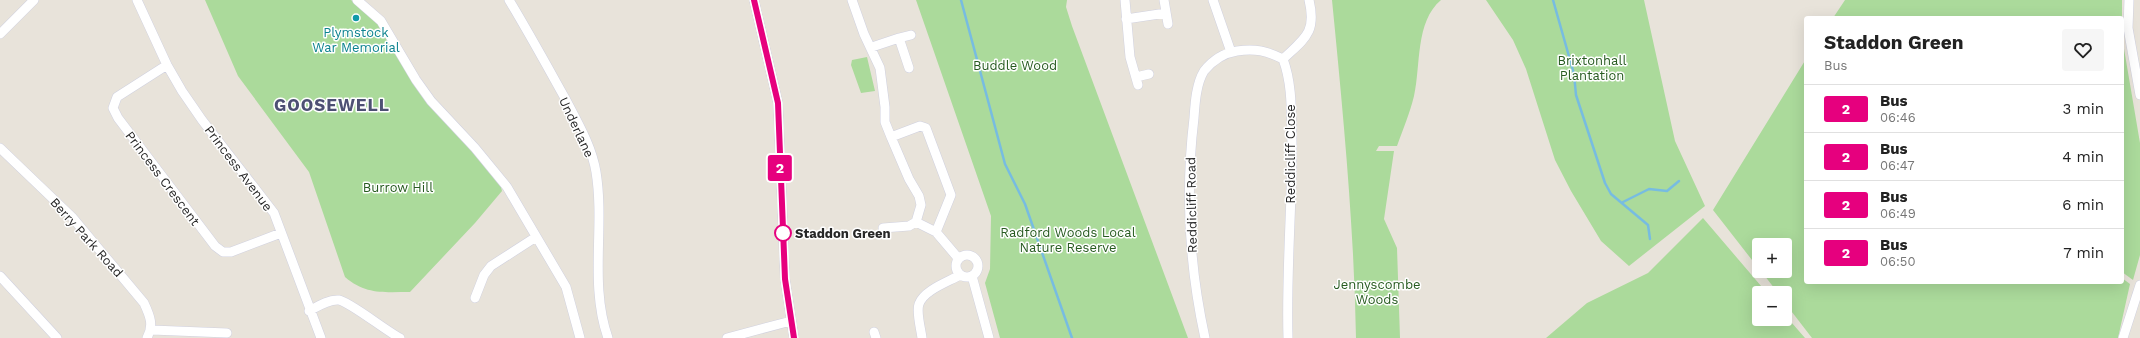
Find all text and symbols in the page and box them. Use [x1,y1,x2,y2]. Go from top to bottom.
marker: Plymstock War Memorial [351,13,361,23]
place label: Plymstock War Memorial [312,25,400,55]
button: heart [2062,29,2104,71]
text: Staddon Green [1824,31,1964,54]
park label: Brixtonhall Plantation [1558,53,1626,83]
park label: Buddle Wood [973,58,1057,73]
text: Bus [1824,58,1847,73]
text: Bus [1880,92,1908,110]
district label: GOOSEWELL [274,95,390,115]
street label: Underlane [556,95,597,160]
text: 3 min [2063,100,2104,118]
text: 2 [1842,101,1850,117]
street label: Reddicliff Close [1283,104,1298,204]
text: 06:46 [1880,110,1916,125]
street label: Princess Avenue [202,123,276,214]
street label: Princess Crescent [122,128,203,229]
text: Bus [1880,140,1908,158]
text: 4 min [2062,148,2104,166]
text: 2 [1842,149,1850,165]
line badge: 2 [767,155,793,181]
street label: Reddicliff Road [1183,157,1200,253]
text: 06:47 [1880,158,1914,173]
text: 2 [776,160,784,176]
park label: Burrow Hill [363,180,433,195]
text: Bus [1880,188,1908,206]
street label: Berry Park Road [47,195,126,280]
text: 6 min [2062,196,2104,214]
text: 2 [1842,197,1850,213]
text: 06:49 [1880,206,1916,221]
marker: Staddon Green [774,224,792,242]
park label: Radford Woods Local Nature Reserve [1000,225,1136,255]
place label: Staddon Green [795,226,891,241]
text: Bus [1880,236,1908,254]
map controls [1752,238,1792,326]
button: + [1752,238,1792,278]
text: 7 min [2063,244,2104,262]
text: 2 [1842,245,1850,261]
text: 06:50 [1880,254,1916,269]
park label: Jennyscombe Woods [1333,277,1421,307]
button: − [1752,286,1792,326]

